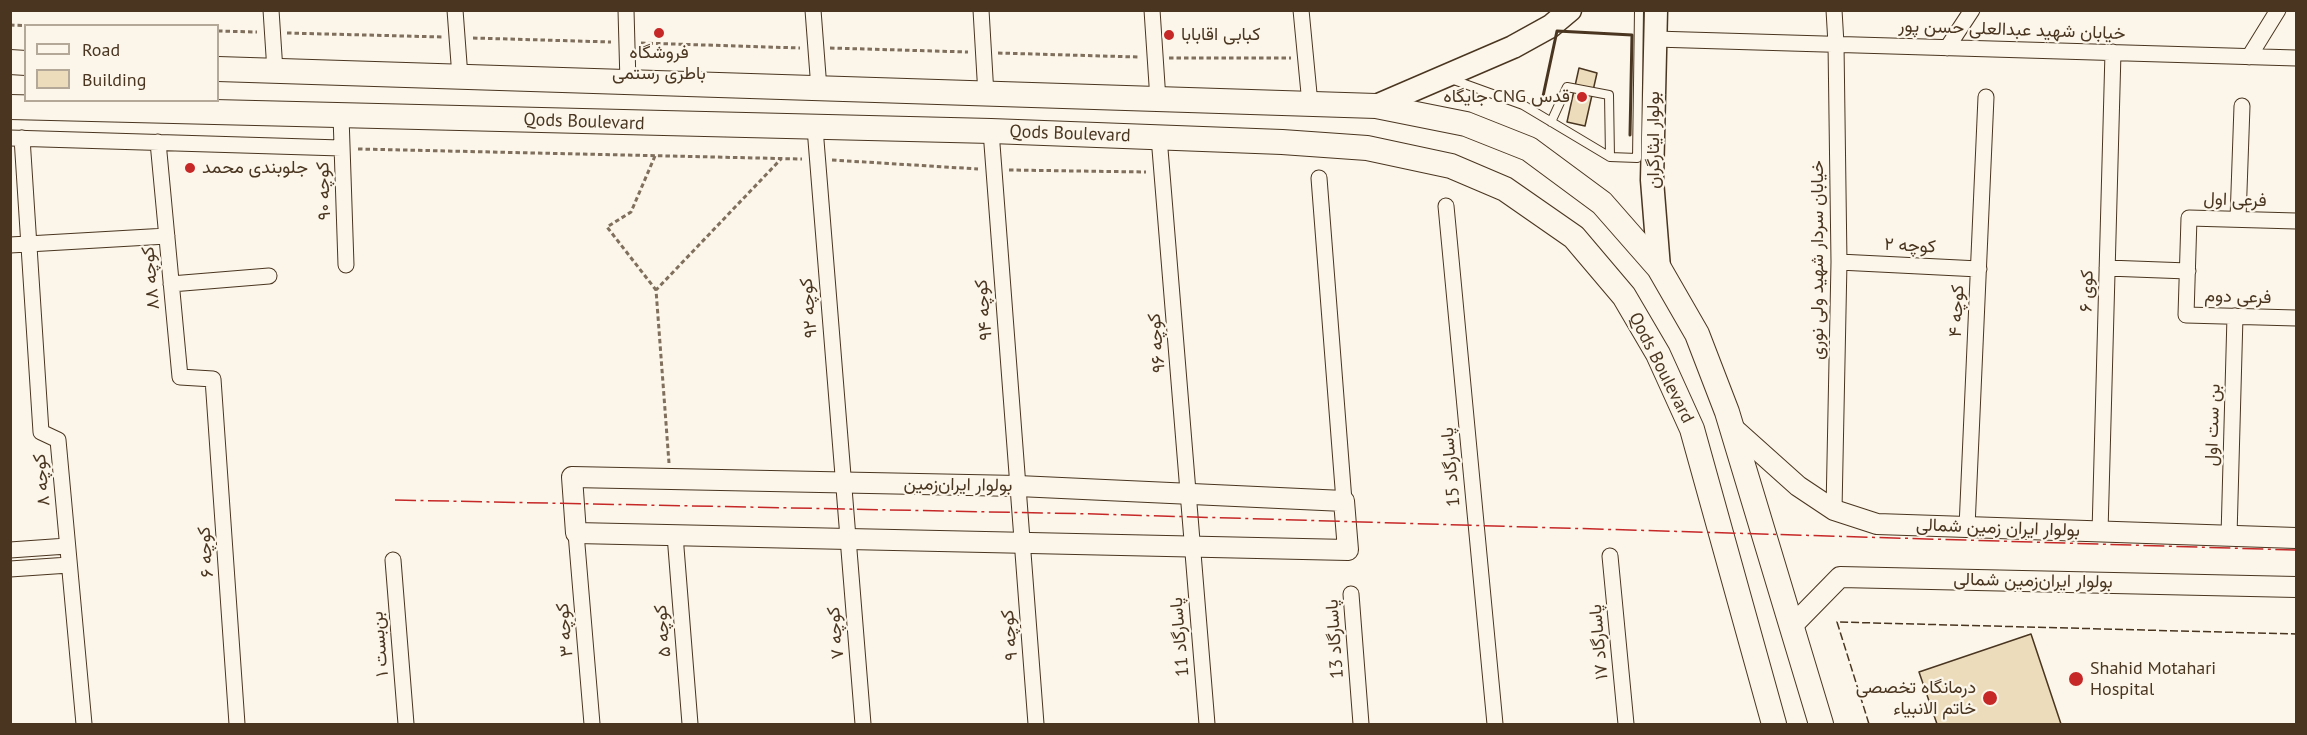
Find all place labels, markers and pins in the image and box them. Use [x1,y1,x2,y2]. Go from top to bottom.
place label: کبابی اقابابا [1181,24,1261,46]
marker: فروشگاه باطری رستمی [652,26,666,40]
marker: کبابی اقابابا [1162,28,1176,42]
place label: فروشگاه باطری رستمی [612,42,706,84]
place label: جایگاه CNG قدس [1443,86,1570,108]
marker: جایگاه CNG قدس [1575,90,1589,104]
place label: جلوبندی محمد [202,157,308,179]
marker: جلوبندی محمد [183,161,197,175]
place label: Shahid Motahari Hospital [2090,658,2216,700]
marker: Shahid Motahari Hospital [2067,670,2085,688]
place label: درمانگاه تخصصی خاتم الانبیاء [1856,677,1976,720]
marker: درمانگاه تخصصی خاتم الانبیاء [1981,689,1999,707]

